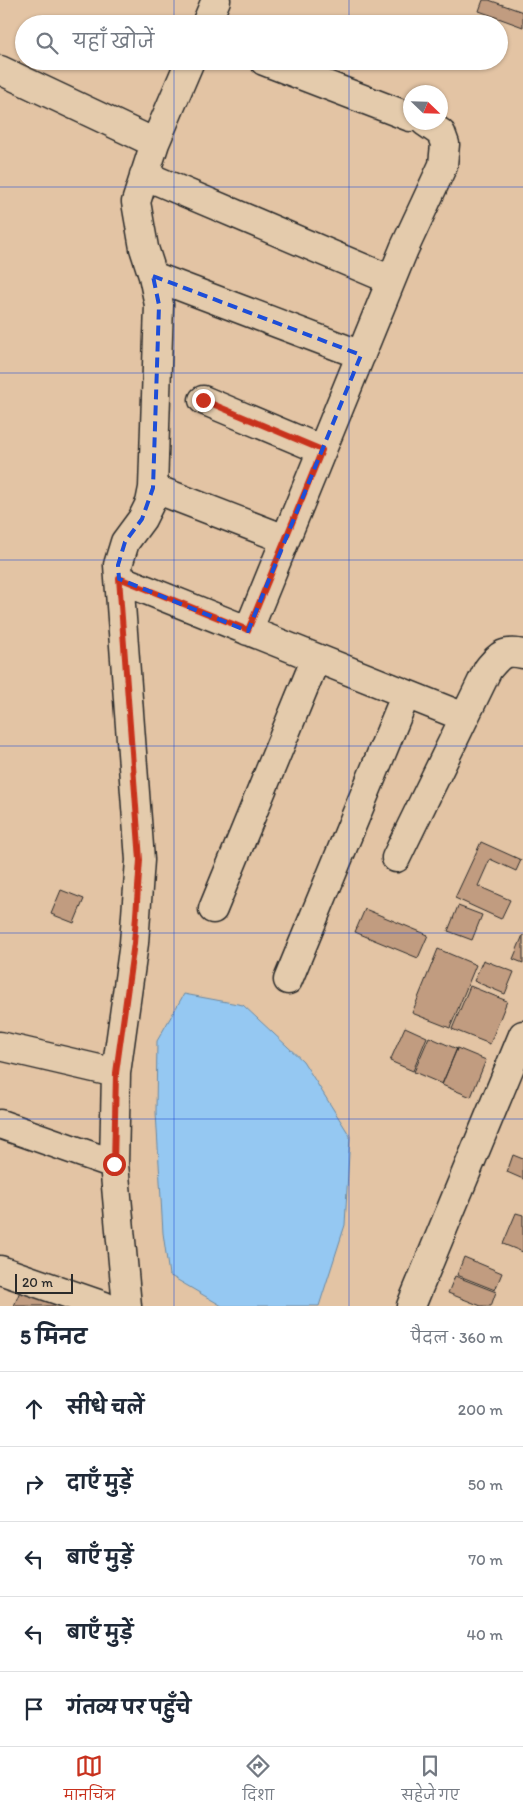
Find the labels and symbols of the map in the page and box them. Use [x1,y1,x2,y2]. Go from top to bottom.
north arrow [403,85,448,130]
route end [192,389,215,412]
route start [103,1153,126,1176]
scale bar [15,1271,72,1294]

